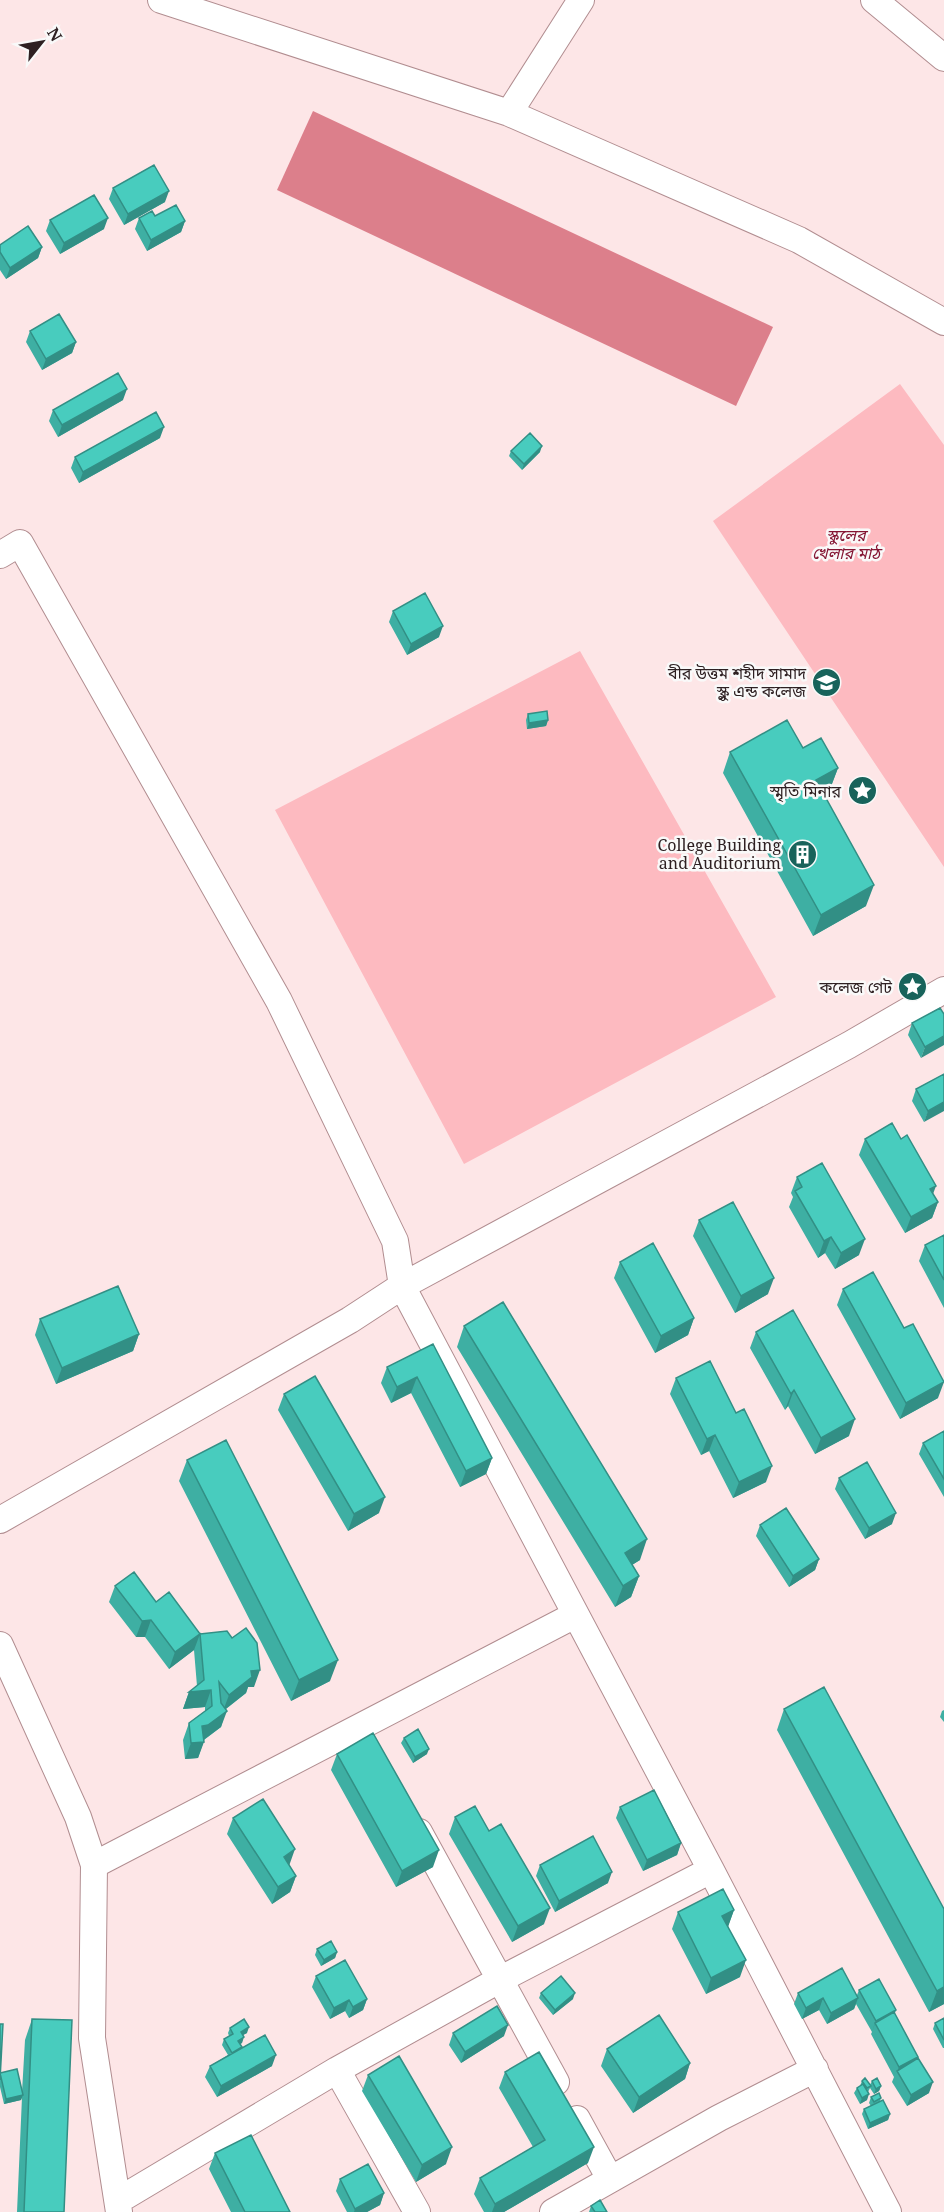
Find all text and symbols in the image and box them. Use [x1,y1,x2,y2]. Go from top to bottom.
north arrow [12,12,72,72]
text: N [42,23,68,46]
park label: স্কুলের খেলার মাঠ [812,524,883,564]
place label: বীর উত্তম শহীদ সামাদ স্কুল এন্ড কলেজ [667,662,807,702]
school or university icon: বীর উত্তম শহীদ সামাদ স্কুল এন্ড কলেজ [811,666,843,698]
place icon: স্মৃতি মিনার [846,775,878,807]
place label: স্মৃতি মিনার [769,780,841,803]
place label: College Building and Auditorium [658,834,781,874]
building icon: College Building and Auditorium [786,838,818,870]
place icon: কলেজ গেট [897,971,929,1003]
place label: কলেজ গেট [818,976,892,998]

